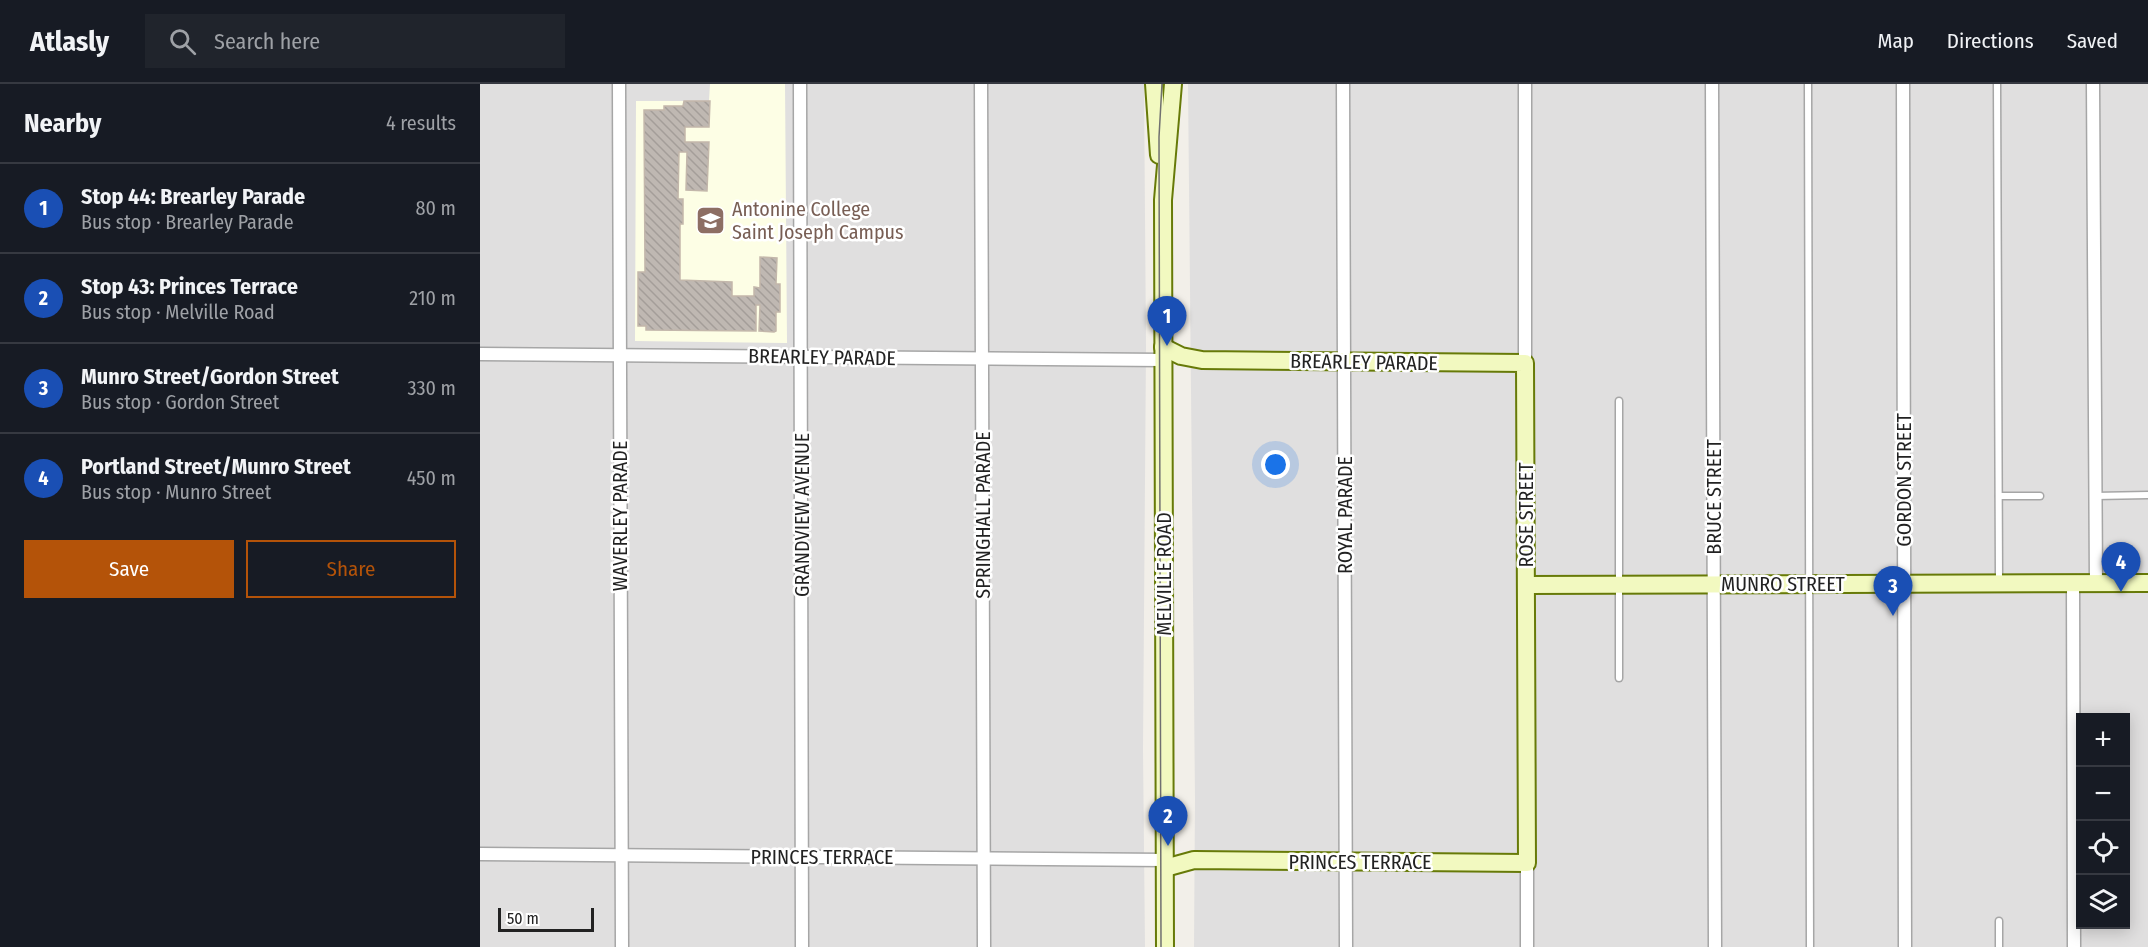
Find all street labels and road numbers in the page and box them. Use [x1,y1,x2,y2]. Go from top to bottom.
street label: BREARLEY PARADE [748,344,896,370]
street label: BREARLEY PARADE [1290,349,1438,375]
street label: GORDON STREET [1892,412,1916,547]
street label: SPRINGHALL PARADE [971,431,995,599]
street label: GRANDVIEW AVENUE [790,433,814,597]
street label: BRUCE STREET [1702,439,1726,555]
street label: WAVERLEY PARADE [608,441,632,591]
street label: ROYAL PARADE [1333,456,1357,574]
street label: ROSE STREET [1514,462,1538,567]
street label: MELVILLE ROAD [1152,512,1176,636]
street label: MUNRO STREET [1721,572,1846,596]
street label: PRINCES TERRACE [751,845,894,869]
street label: PRINCES TERRACE [1289,850,1432,874]

